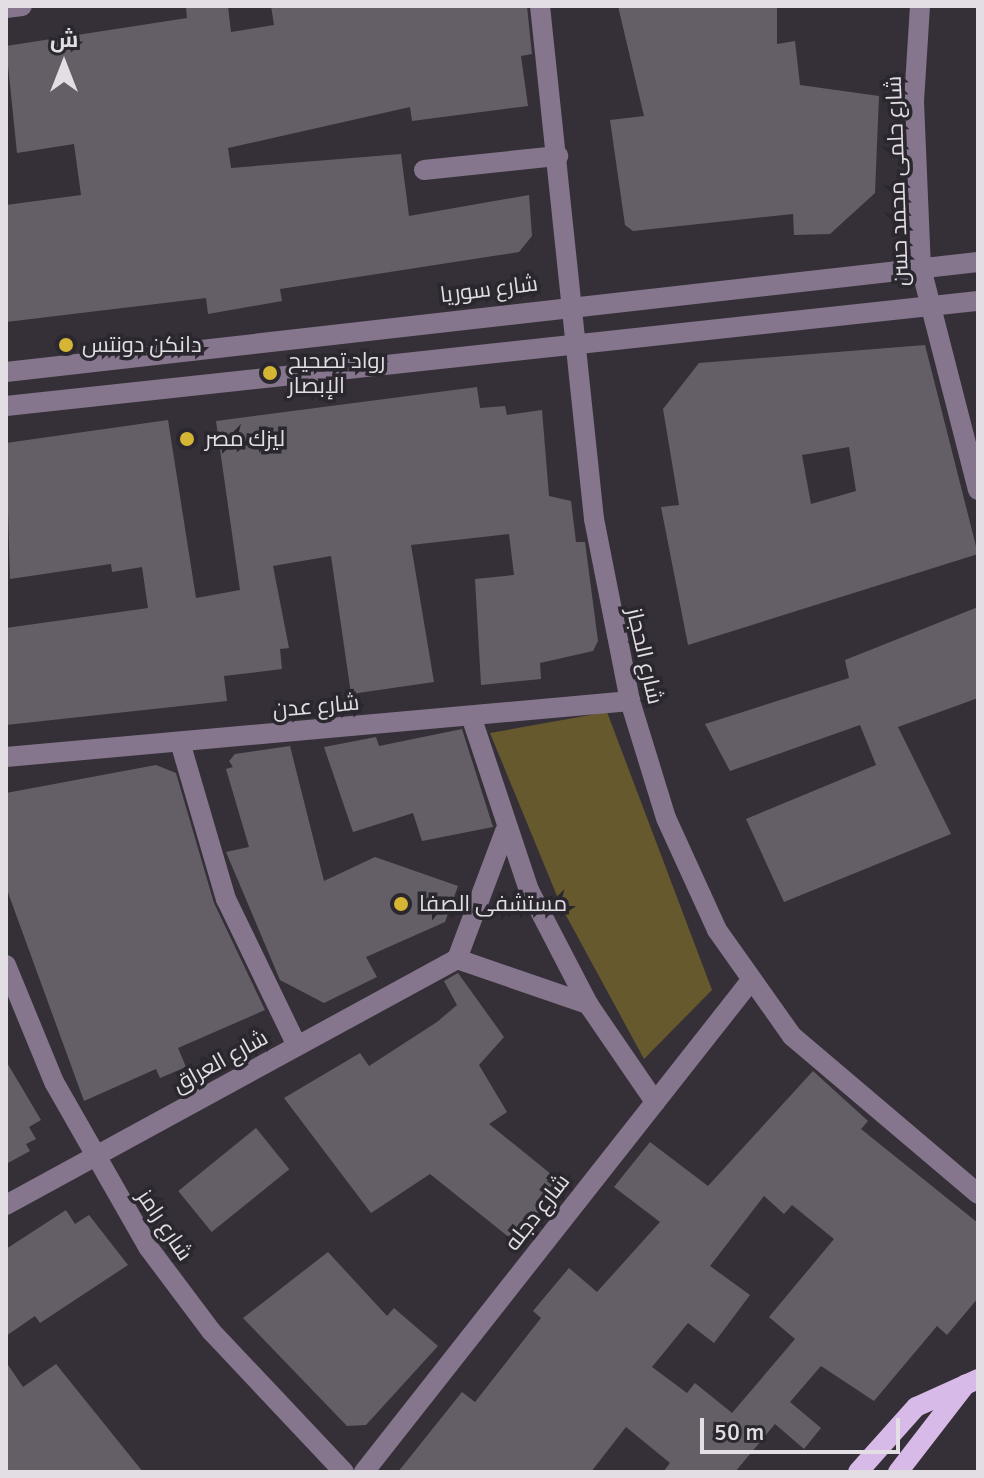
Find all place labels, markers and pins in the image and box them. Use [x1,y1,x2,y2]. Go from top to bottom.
place label: دانكن دونتس [82,332,202,358]
marker: دانكن دونتس [57,336,75,354]
place label: رواد تصحيح الإبصار [288,347,385,398]
marker: رواد تصحيح الإبصار [259,362,281,384]
place label: ليزك مصر [205,426,285,452]
marker: ليزك مصر [176,428,198,450]
place label: مستشفى الصفا [419,891,567,917]
marker: مستشفى الصفا [390,893,412,915]

